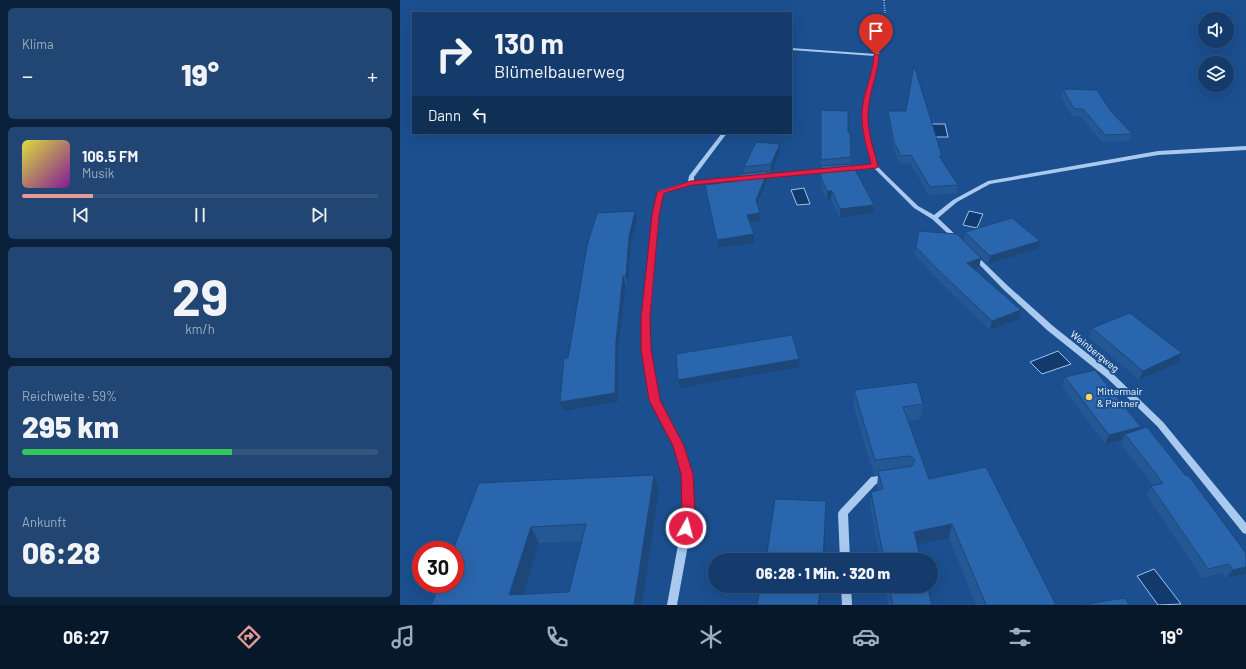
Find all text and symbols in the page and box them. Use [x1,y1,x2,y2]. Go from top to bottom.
map controls [1198,12,1234,92]
button: sound [1198,12,1234,48]
pin [859,14,893,55]
icon: arrive [865,20,887,42]
text: 130 m [494,26,564,60]
icon: right [428,28,480,80]
text: Klima [22,36,54,52]
text: 19° [181,56,219,92]
button: layers [1198,56,1234,92]
text: Blümelbauerweg [494,60,625,82]
text: − [22,62,33,88]
text: + [367,62,378,88]
icon: left [469,104,491,126]
text: Dann [428,106,461,124]
text: 106.5 FM [82,147,138,165]
text: Musik [82,165,114,181]
icon: previous [70,204,92,226]
icon: pause [189,204,211,226]
icon: next [308,204,330,226]
text: 29 [172,264,228,326]
text: km/h [185,321,215,337]
street label: Weinbergweg [1068,328,1122,374]
place label: Mittermair & Partner [1097,385,1143,409]
text: Reichweite · 59% [22,388,117,404]
marker: Mittermair & Partner [1084,392,1094,402]
text: 295 km [22,408,119,444]
position arrow [665,507,707,549]
text: Ankunft [22,514,67,530]
text: 06:28 [22,534,100,570]
speed limit sign: 30 [412,541,464,593]
text: 06:28 · 1 Min. · 320 m [756,564,890,582]
icon: directions [235,623,263,651]
icon: music [389,623,417,651]
icon: phone [543,623,571,651]
icon: climate [697,623,725,651]
icon: car [852,623,880,651]
icon: filters [1006,623,1034,651]
text: 06:27 [63,626,109,648]
text: 19° [1160,626,1183,648]

